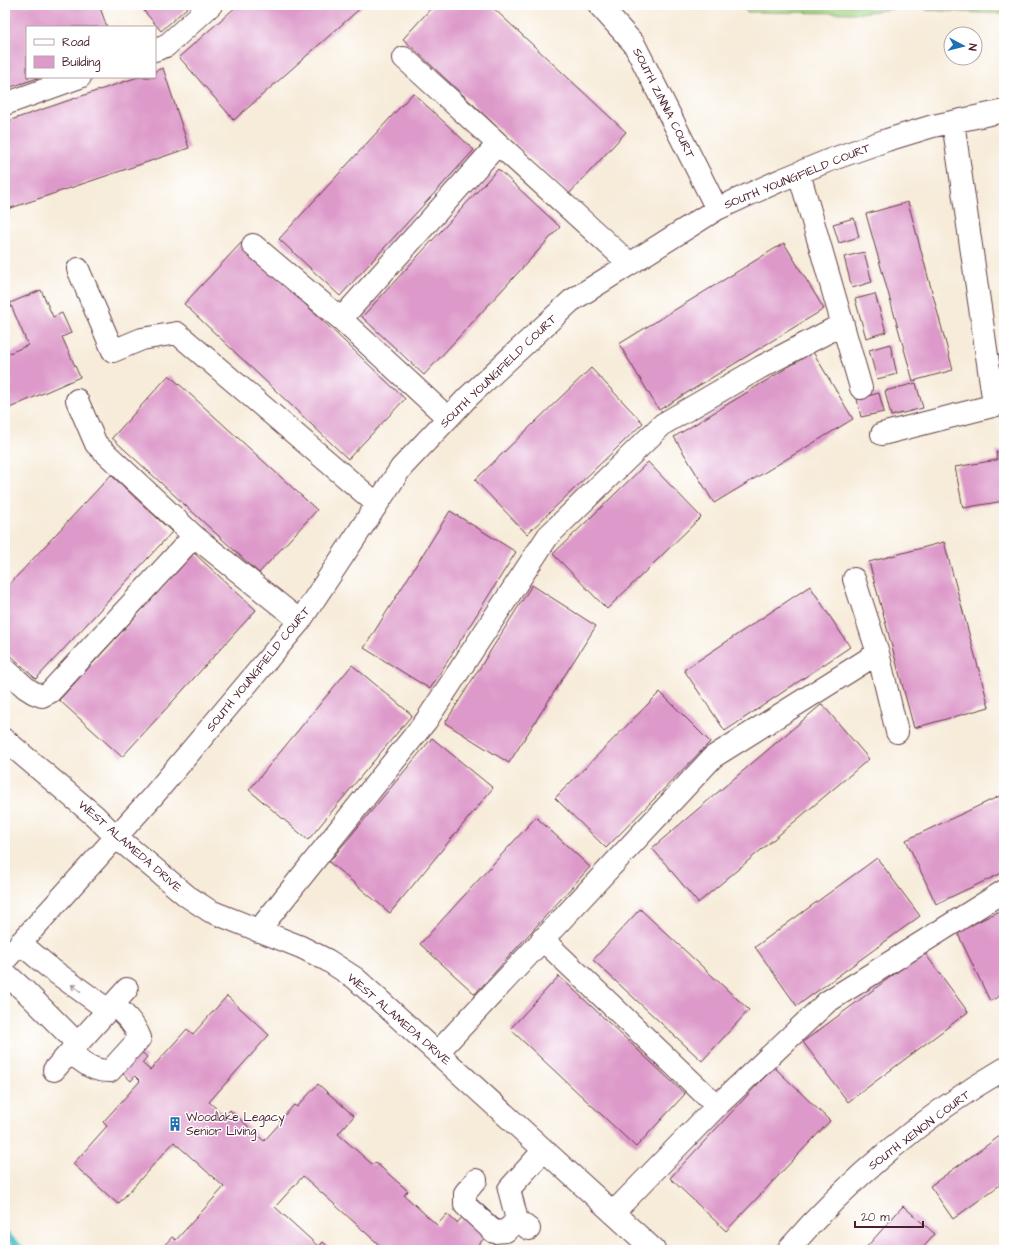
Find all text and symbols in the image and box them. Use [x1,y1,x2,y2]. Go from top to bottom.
legend [26,26,156,78]
north arrow [943,26,983,66]
text: Road [62,34,90,51]
text: N [965,43,980,52]
street label: SOUTH ZINNIA COURT [628,45,699,162]
text: Building [62,54,100,72]
street label: SOUTH YOUNGFIELD COURT [721,139,873,214]
street label: SOUTH YOUNGFIELD COURT [436,311,561,432]
street label: SOUTH YOUNGFIELD COURT [203,603,315,735]
street label: WEST ALAMEDA DRIVE [74,797,185,896]
street label: WEST ALAMEDA DRIVE [343,970,454,1069]
one-way arrow [71,983,82,992]
street label: SOUTH XENON COURT [865,1086,974,1174]
place label: Woodlake Legacy Senior Living [186,1109,285,1141]
building icon: Woodlake Legacy Senior Living [167,1116,183,1132]
scale bar [855,1203,923,1229]
text: 20 m [861,1209,890,1226]

